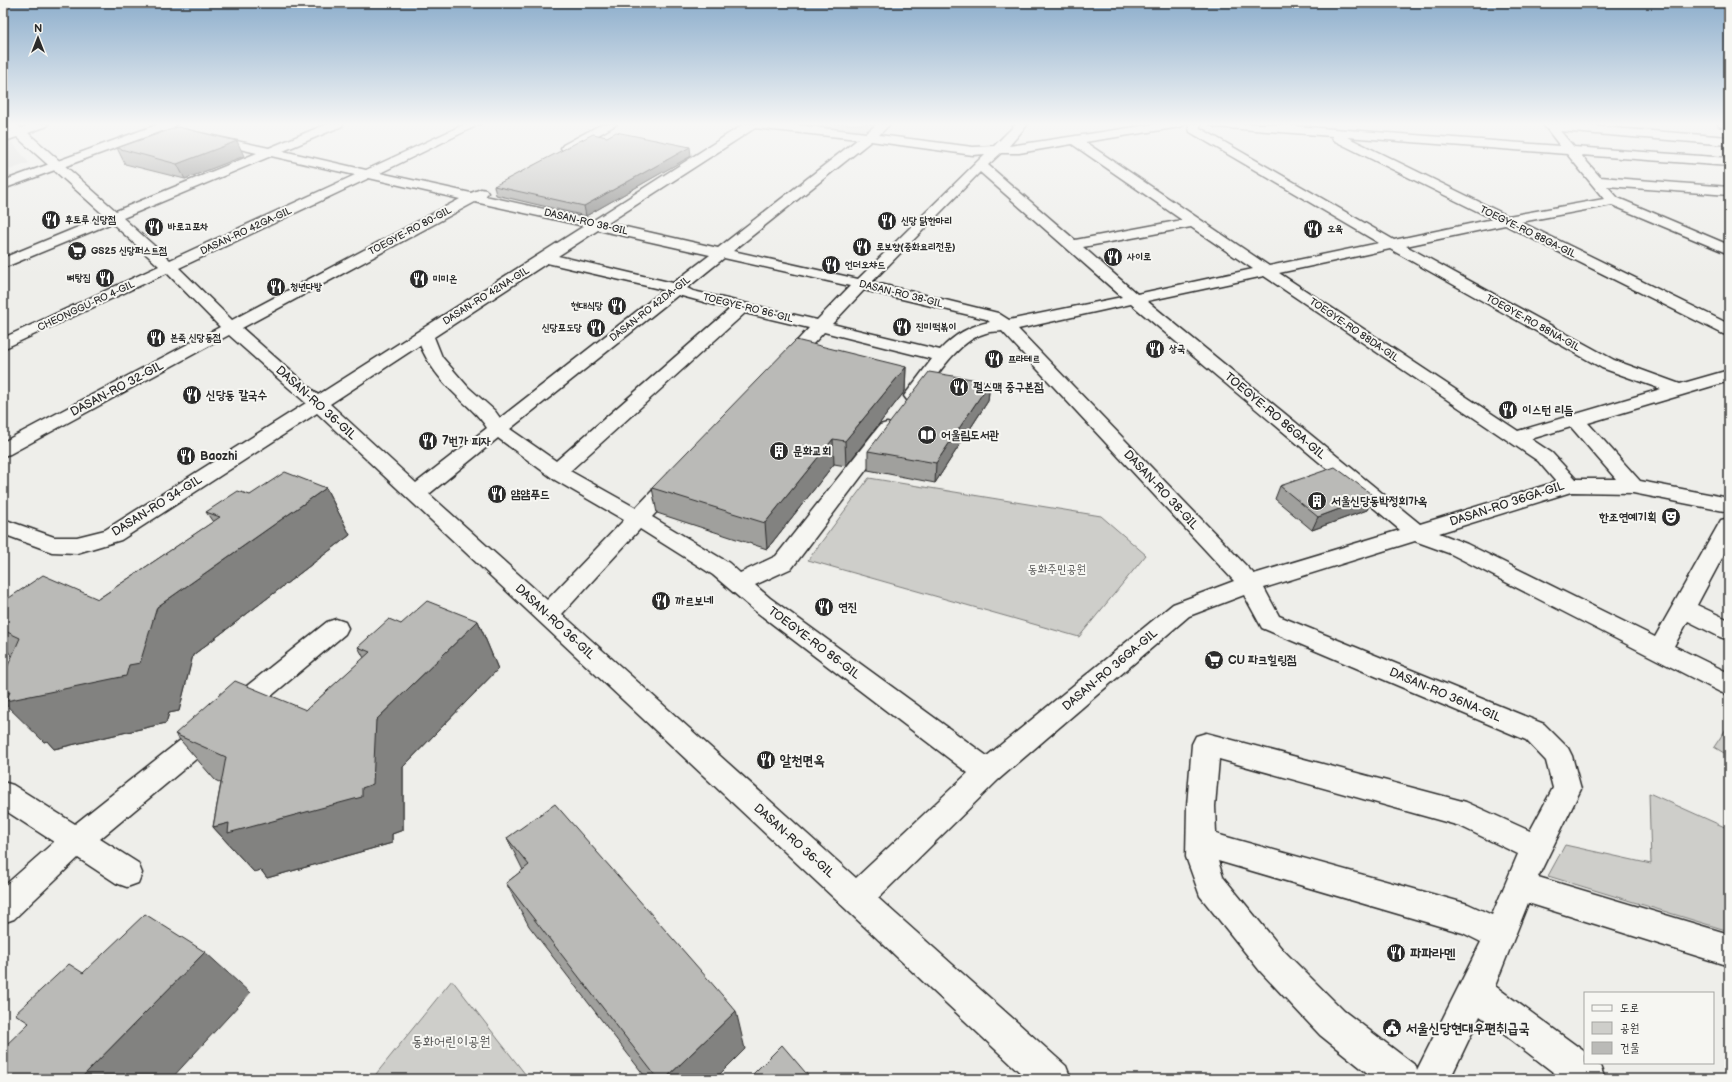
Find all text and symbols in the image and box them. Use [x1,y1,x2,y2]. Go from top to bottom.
north arrow [18,18,58,58]
text: N [34,22,42,35]
street label: TOEGYE-RO 88GA-GIL [1478,203,1578,261]
street label: DASAN-RO 42GA-GIL [198,204,294,257]
street label: TOEGYE-RO 80-GIL [366,204,454,258]
street label: DASAN-RO 38-GIL [543,206,629,238]
restaurant icon: 후토루 신당점 [40,209,62,231]
restaurant icon: 신당 닭한마리 [876,210,898,232]
place label: 후토루 신당점 [65,214,116,226]
place label: 신당 닭한마리 [901,215,952,227]
restaurant icon: 바로고포차 [143,216,165,238]
restaurant icon: 오육 [1302,218,1324,240]
place label: 바로고포차 [167,221,208,233]
place label: 오육 [1327,223,1343,235]
restaurant icon: 로보향(중화요리전문) [851,236,873,258]
supermarket icon: GS25 신당퍼스트점 [66,240,88,262]
place label: 로보향(중화요리전문) [876,241,955,253]
place label: GS25 신당퍼스트점 [91,245,167,257]
restaurant icon: 사이로 [1102,246,1124,268]
place label: 사이로 [1126,251,1151,263]
restaurant icon: 언더오챠드 [820,254,842,276]
place label: 언더오챠드 [845,259,885,271]
street label: DASAN-RO 42NA-GIL [441,264,532,327]
restaurant icon: 뼈탕집 [94,267,116,289]
restaurant icon: 미미온 [408,268,430,290]
place label: 뼈탕집 [67,272,91,284]
place label: 미미온 [433,273,457,285]
street label: DASAN-RO 42DA-GIL [607,274,693,344]
restaurant icon: 청년다방 [265,276,287,298]
street label: CHEONGGU-RO 4-GIL [36,278,137,334]
street label: DASAN-RO 38-GIL [858,278,944,310]
place label: 청년다방 [290,281,322,293]
street label: TOEGYE-RO 86-GIL [702,291,795,325]
street label: TOEGYE-RO 88NA-GIL [1484,292,1582,354]
restaurant icon: 현대식당 [606,295,628,317]
street label: TOEGYE-RO 88DA-GIL [1307,296,1401,365]
place label: 현대식당 [571,300,603,312]
restaurant icon: 진미떡볶이 [891,316,913,338]
restaurant icon: 신당포도당 [585,317,607,339]
place label: 진미떡볶이 [916,321,956,333]
place label: 신당포도당 [542,322,582,334]
restaurant icon: 본죽 신당동점 [145,327,167,349]
place label: 본죽 신당동점 [170,332,221,344]
restaurant icon: 상국 [1144,338,1166,360]
place label: 상국 [1169,343,1185,355]
restaurant icon: 프라테르 [983,348,1005,370]
place label: 프라테르 [1008,353,1040,365]
street label: DASAN-RO 32-GIL [68,358,166,420]
street label: DASAN-RO 36-GIL [273,363,359,443]
street label: TOEGYE-RO 86GA-GIL [1222,369,1329,463]
restaurant icon: 펄스맥 중구본점 [948,376,970,398]
place label: 펄스맥 중구본점 [973,380,1044,395]
restaurant icon: 신당동 칼국수 [181,384,203,406]
place label: 신당동 칼국수 [206,388,268,403]
restaurant icon: 이스턴 리듬 [1497,399,1519,421]
place label: 이스턴 리듬 [1522,403,1574,418]
library icon: 어울림도서관 [916,424,938,446]
place label: 어울림도서관 [941,428,999,443]
restaurant icon: 7번가 피자 [417,430,439,452]
place label: 7번가 피자 [442,434,491,449]
building icon: 문화교회 [768,440,790,462]
place label: 문화교회 [793,444,832,459]
restaurant icon: Baozhi [175,445,197,467]
street label: DASAN-RO 38-GIL [1120,447,1202,533]
place label: Baozhi [200,449,237,464]
street label: DASAN-RO 34-GIL [109,472,205,540]
street label: DASAN-RO 36GA-GIL [1448,478,1566,530]
restaurant icon: 얌얌푸드 [486,483,508,505]
place label: 얌얌푸드 [511,487,550,502]
building icon: 서울신당동박정희가옥 [1306,490,1328,512]
place label: 서울신당동박정희가옥 [1331,494,1428,509]
theatre icon: 한조연예기획 [1660,506,1682,528]
place label: 한조연예기획 [1598,510,1657,525]
park label: 동화주민공원 [1028,562,1086,577]
street label: DASAN-RO 36-GIL [512,581,598,663]
restaurant icon: 까르보네 [650,590,672,612]
place label: 까르보네 [675,594,714,609]
restaurant icon: 연진 [813,596,835,618]
place label: 연진 [838,600,857,615]
street label: TOEGYE-RO 86-GIL [765,604,863,682]
street label: DASAN-RO 36GA-GIL [1059,626,1161,714]
supermarket icon: CU 파크힐링점 [1203,649,1225,671]
place label: CU 파크힐링점 [1228,653,1297,668]
street label: DASAN-RO 36NA-GIL [1387,665,1503,725]
restaurant icon: 알천면옥 [755,749,777,771]
place label: 알천면옥 [780,752,825,769]
street label: DASAN-RO 36-GIL [751,801,837,881]
restaurant icon: 파파라멘 [1385,942,1407,964]
place label: 파파라멘 [1410,945,1456,962]
legend [1584,992,1714,1064]
text: 도로 [1620,1001,1639,1016]
public building icon: 서울신당현대우편취급국 [1381,1017,1403,1039]
place label: 서울신당현대우편취급국 [1406,1020,1530,1037]
text: 공원 [1620,1021,1639,1036]
park label: 동화어린이공원 [412,1033,490,1050]
text: 건물 [1620,1041,1640,1056]

